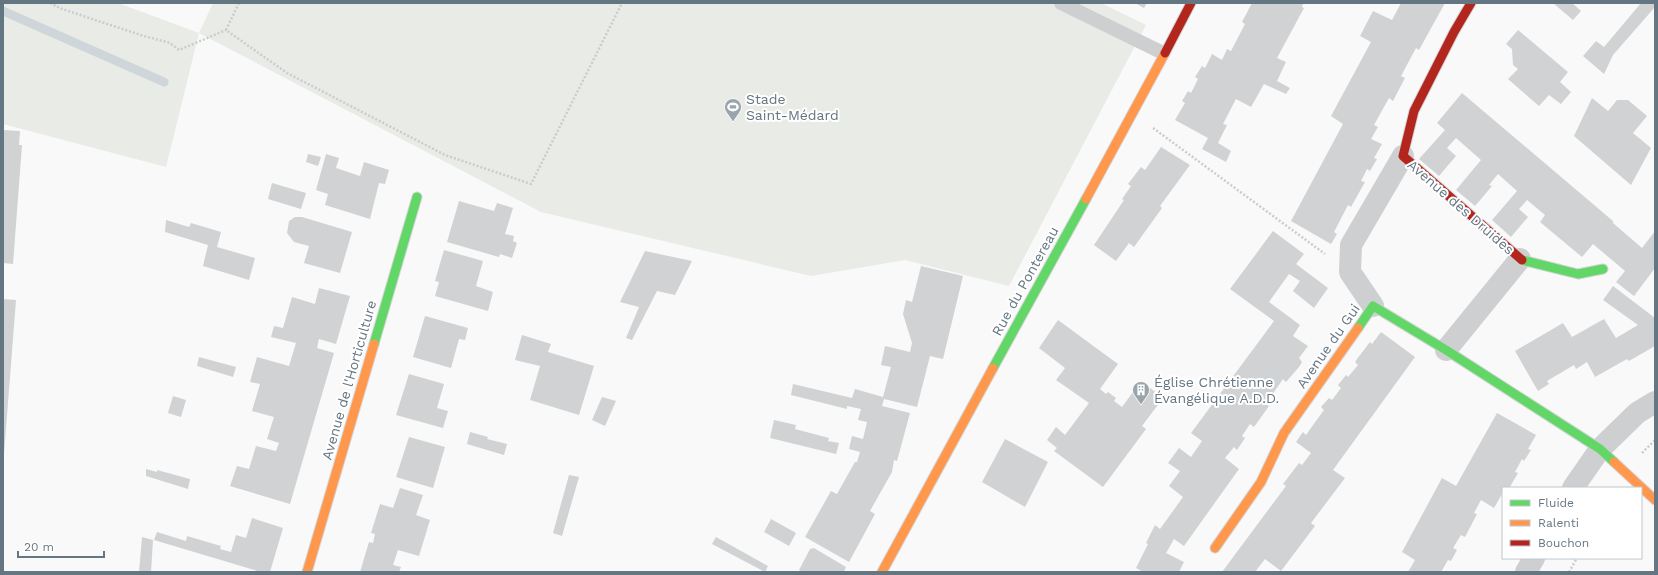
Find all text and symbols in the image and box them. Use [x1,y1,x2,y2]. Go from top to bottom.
place label: Stade Saint-Médard [746,91,839,123]
sports icon: Stade Saint-Médard [723,97,743,122]
street label: Avenue des Druides [1405,156,1517,258]
street label: Rue du Pontereau [988,224,1062,338]
street label: Avenue de l'Horticulture [319,298,379,462]
street label: Avenue du Gui [1293,301,1363,391]
place label: Église Chrétienne Évangélique A.D.D. [1154,374,1279,406]
building icon: Église Chrétienne Évangélique A.D.D. [1131,380,1151,405]
legend [1502,487,1642,559]
text: Fluide [1538,496,1574,510]
text: Ralenti [1538,516,1579,530]
scale bar [18,533,104,559]
text: Bouchon [1538,536,1589,550]
text: 20 m [24,540,54,554]

